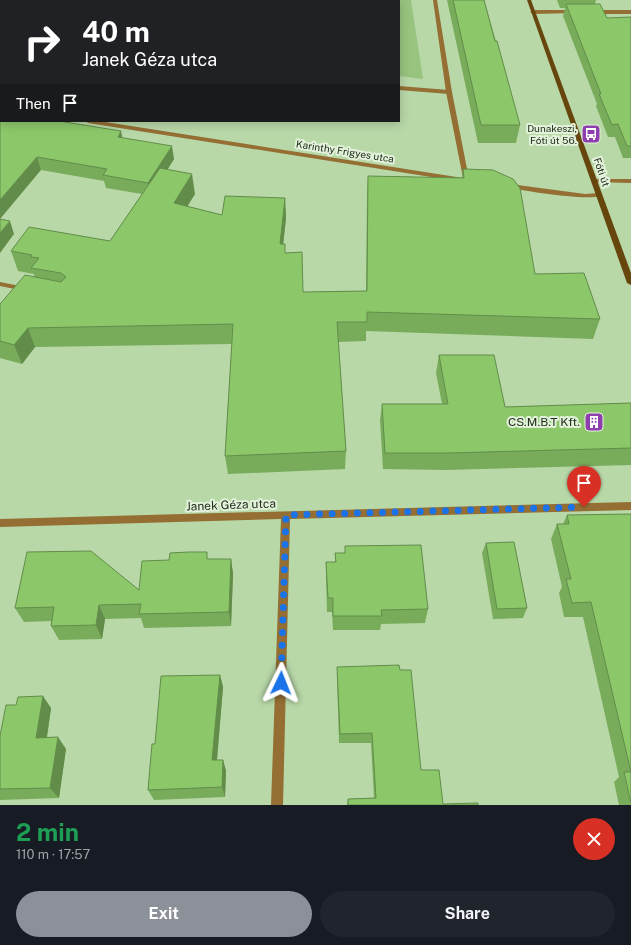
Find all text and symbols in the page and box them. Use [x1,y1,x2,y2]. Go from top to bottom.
text: 40 m [82,15,150,48]
icon: right [16,16,68,68]
text: Janek Géza utca [82,49,217,70]
icon: arrive [59,92,81,114]
text: Then [16,95,51,112]
place label: Dunakeszi, Fóti út 56. [527,122,577,146]
bus stop icon: Dunakeszi, Fóti út 56. [580,123,602,145]
street label: Karinthy Frigyes utca [295,137,395,165]
street label: Fóti út [591,156,613,188]
building icon: CS.M.B.T Kft. [583,411,605,433]
place label: CS.M.B.T Kft. [508,415,580,429]
pin [567,466,601,507]
icon: arrive [573,472,595,494]
street label: Janek Géza utca [186,496,276,514]
position arrow [260,662,302,704]
text: 2 min [16,818,79,846]
button: close [573,818,615,860]
text: 110 m · 17:57 [16,847,90,862]
button: Exit [16,891,312,937]
button: Share [320,891,615,937]

